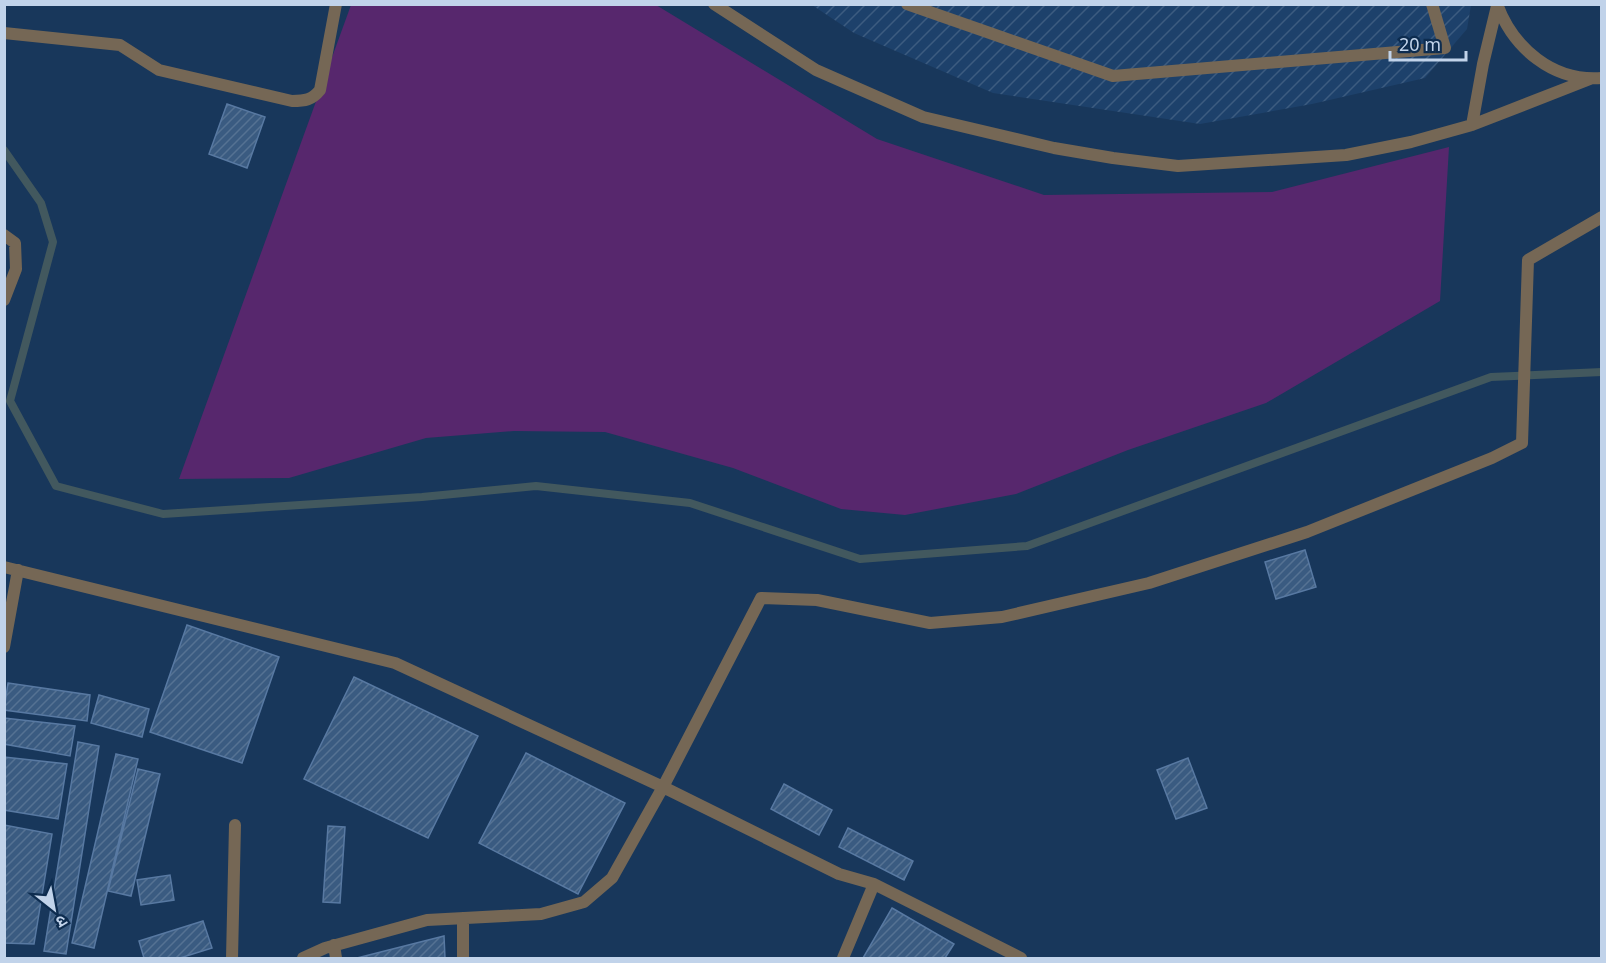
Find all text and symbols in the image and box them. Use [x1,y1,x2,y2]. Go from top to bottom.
scale bar [1390,24,1466,62]
text: 20 m [1399,32,1441,56]
north arrow [24,879,84,939]
text: उ [52,910,71,934]

